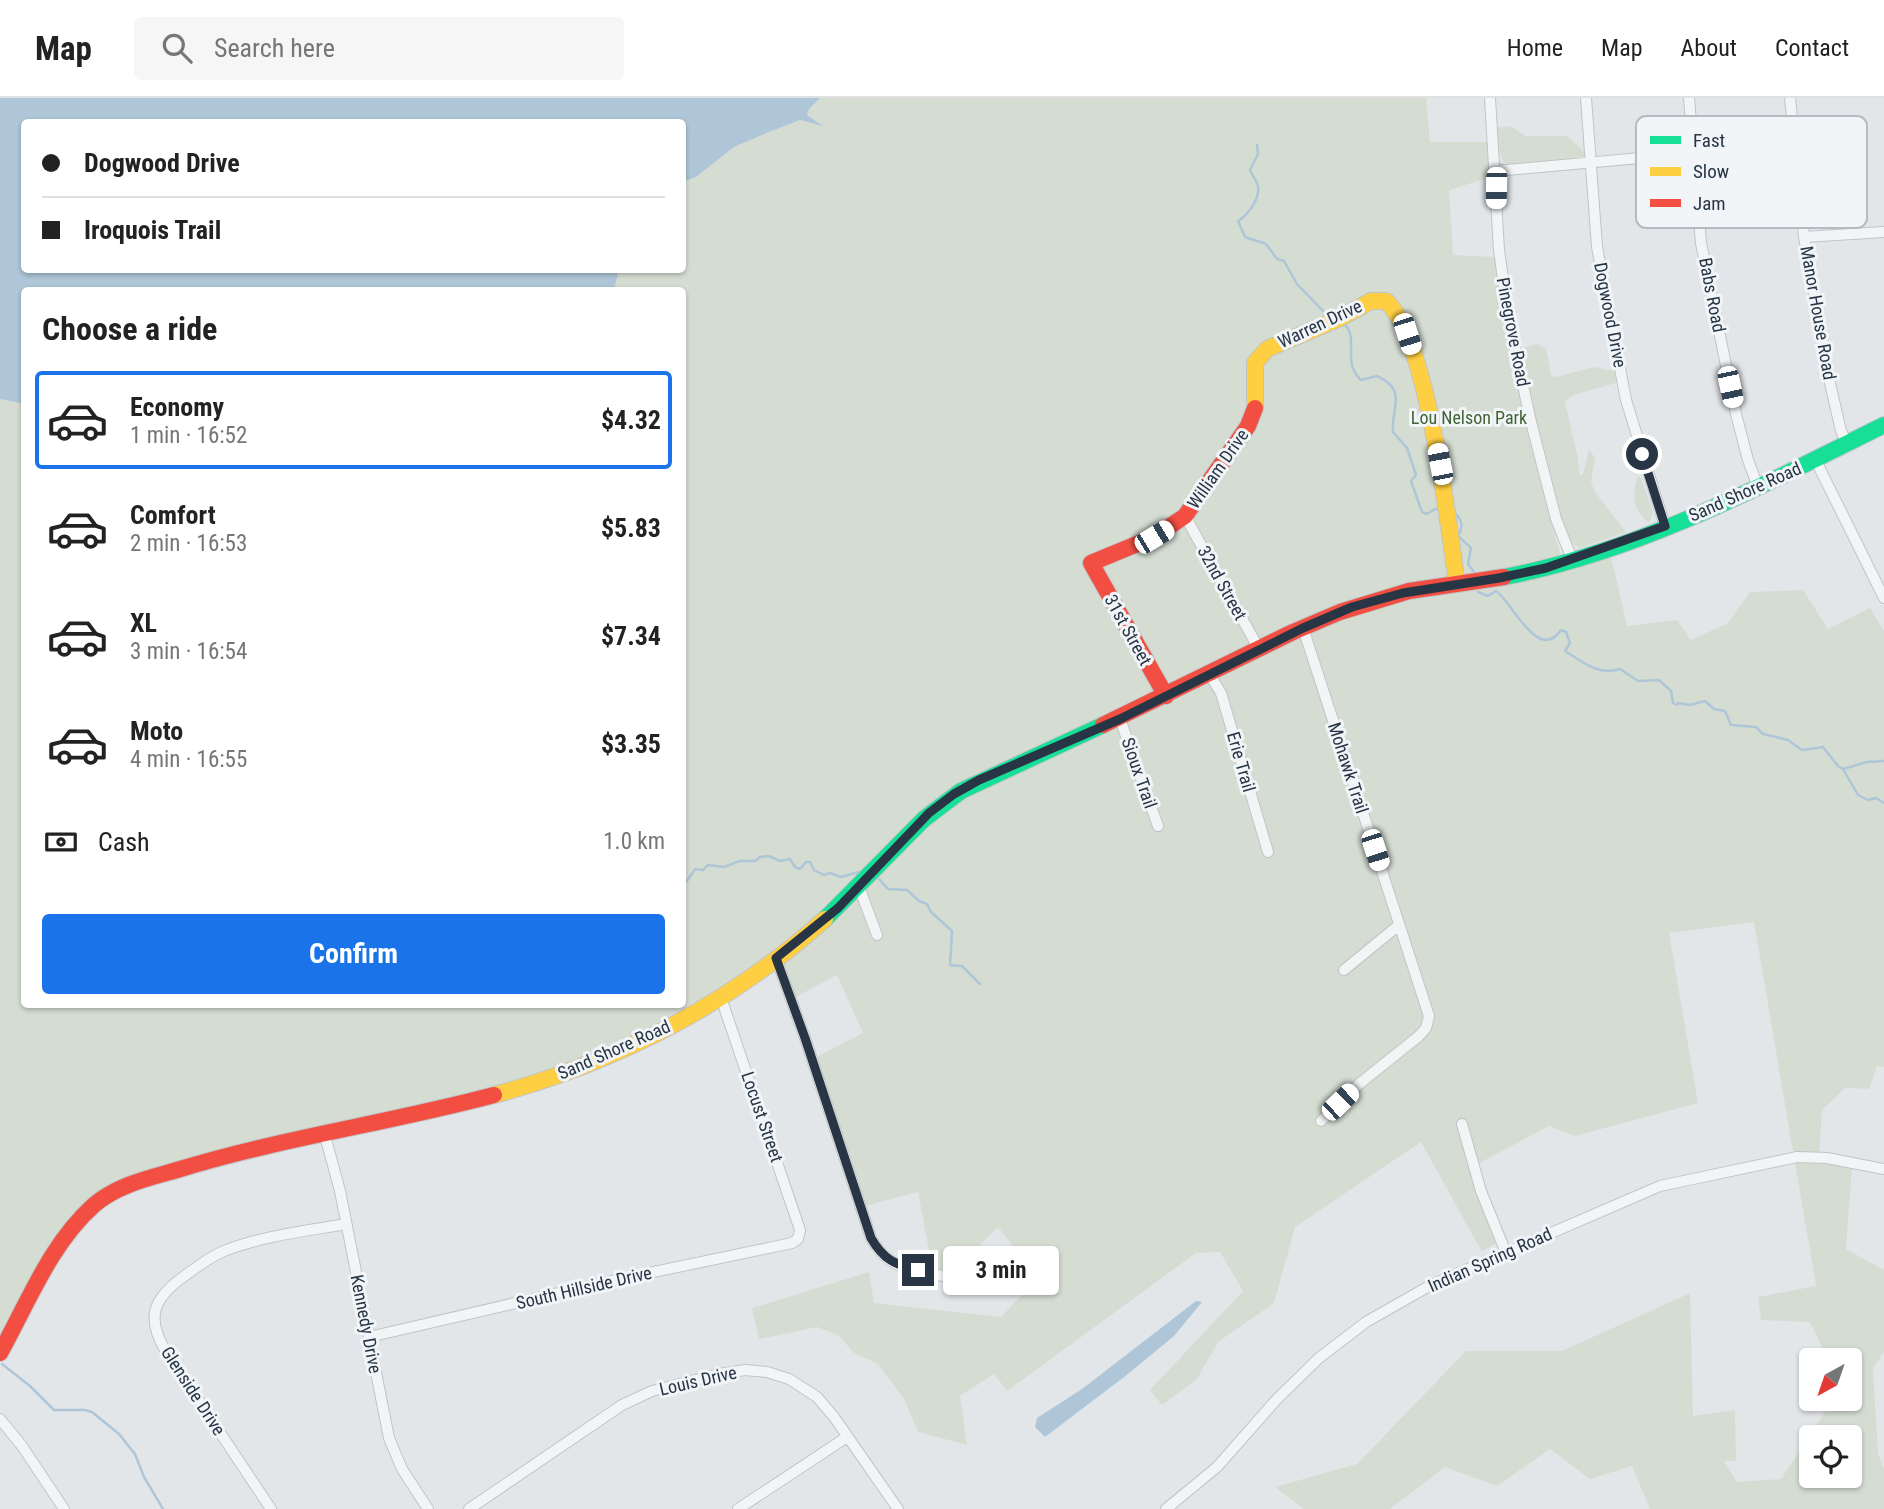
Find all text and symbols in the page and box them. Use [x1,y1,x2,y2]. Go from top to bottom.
search box [134,17,624,80]
text: Map [35,29,92,68]
icon: search [158,29,196,67]
text: Search here [214,33,335,63]
text: Home [1507,34,1563,62]
text: Map [1601,34,1643,62]
text: About [1681,34,1737,62]
text: Contact [1775,34,1849,62]
legend [1636,116,1867,228]
text: Fast [1693,129,1725,152]
text: Dogwood Drive [84,148,240,178]
text: Slow [1693,160,1729,183]
car [1486,167,1507,209]
text: Jam [1693,192,1726,215]
text: Iroquois Trail [84,215,221,245]
street label: Manor House Road [1796,244,1841,381]
street label: Babs Road [1695,256,1730,334]
street label: Dogwood Drive [1590,260,1631,369]
street label: Pinegrove Road [1493,276,1534,388]
street label: Warren Drive [1275,295,1365,352]
text: Choose a ride [42,310,217,348]
car [1391,311,1424,357]
car [1716,364,1745,410]
icon: car [46,389,109,452]
text: Economy [130,392,224,422]
text: $4.32 [601,405,661,435]
park label: Lou Nelson Park [1411,407,1527,428]
text: 1 min · 16:52 [130,422,247,449]
street label: William Drive [1182,425,1253,513]
route start [1626,438,1658,470]
car [1426,441,1455,487]
street label: Sand Shore Road [1685,457,1804,526]
icon: car [46,497,109,560]
text: Comfort [130,500,216,530]
text: $5.83 [601,513,661,543]
car [1131,517,1178,557]
text: 2 min · 16:53 [130,530,247,557]
street label: 32nd Street [1193,542,1251,624]
street label: 31st Street [1100,591,1156,669]
icon: car [46,605,109,668]
text: XL [130,608,157,638]
text: $7.34 [601,621,661,651]
text: 3 min · 16:54 [130,638,247,665]
icon: car [46,713,109,776]
text: Moto [130,716,183,746]
street label: Mohawk Trail [1324,720,1373,816]
text: $3.35 [601,729,661,759]
street label: Erie Trail [1223,729,1260,794]
street label: Sioux Trail [1118,735,1161,811]
text: 4 min · 16:55 [130,746,247,773]
icon: cash [42,823,80,861]
text: Cash [98,827,150,857]
car [1359,827,1392,873]
text: 1.0 km [603,828,665,855]
button: Confirm [42,914,665,994]
street label: Sand Shore Road [554,1015,673,1084]
street label: Locust Street [737,1069,788,1165]
car [1318,1080,1363,1124]
street label: Indian Spring Road [1425,1223,1555,1296]
callout: 3 min [942,1246,1058,1294]
route end [902,1254,934,1286]
text: 3 min [975,1257,1027,1284]
street label: South Hillside Drive [514,1262,654,1313]
street label: Kennedy Drive [347,1273,386,1375]
street label: Glenside Drive [157,1342,230,1439]
north arrow [1799,1348,1862,1410]
map controls [1799,1348,1862,1488]
street label: Louis Drive [657,1361,739,1400]
button: locate [1799,1425,1862,1488]

